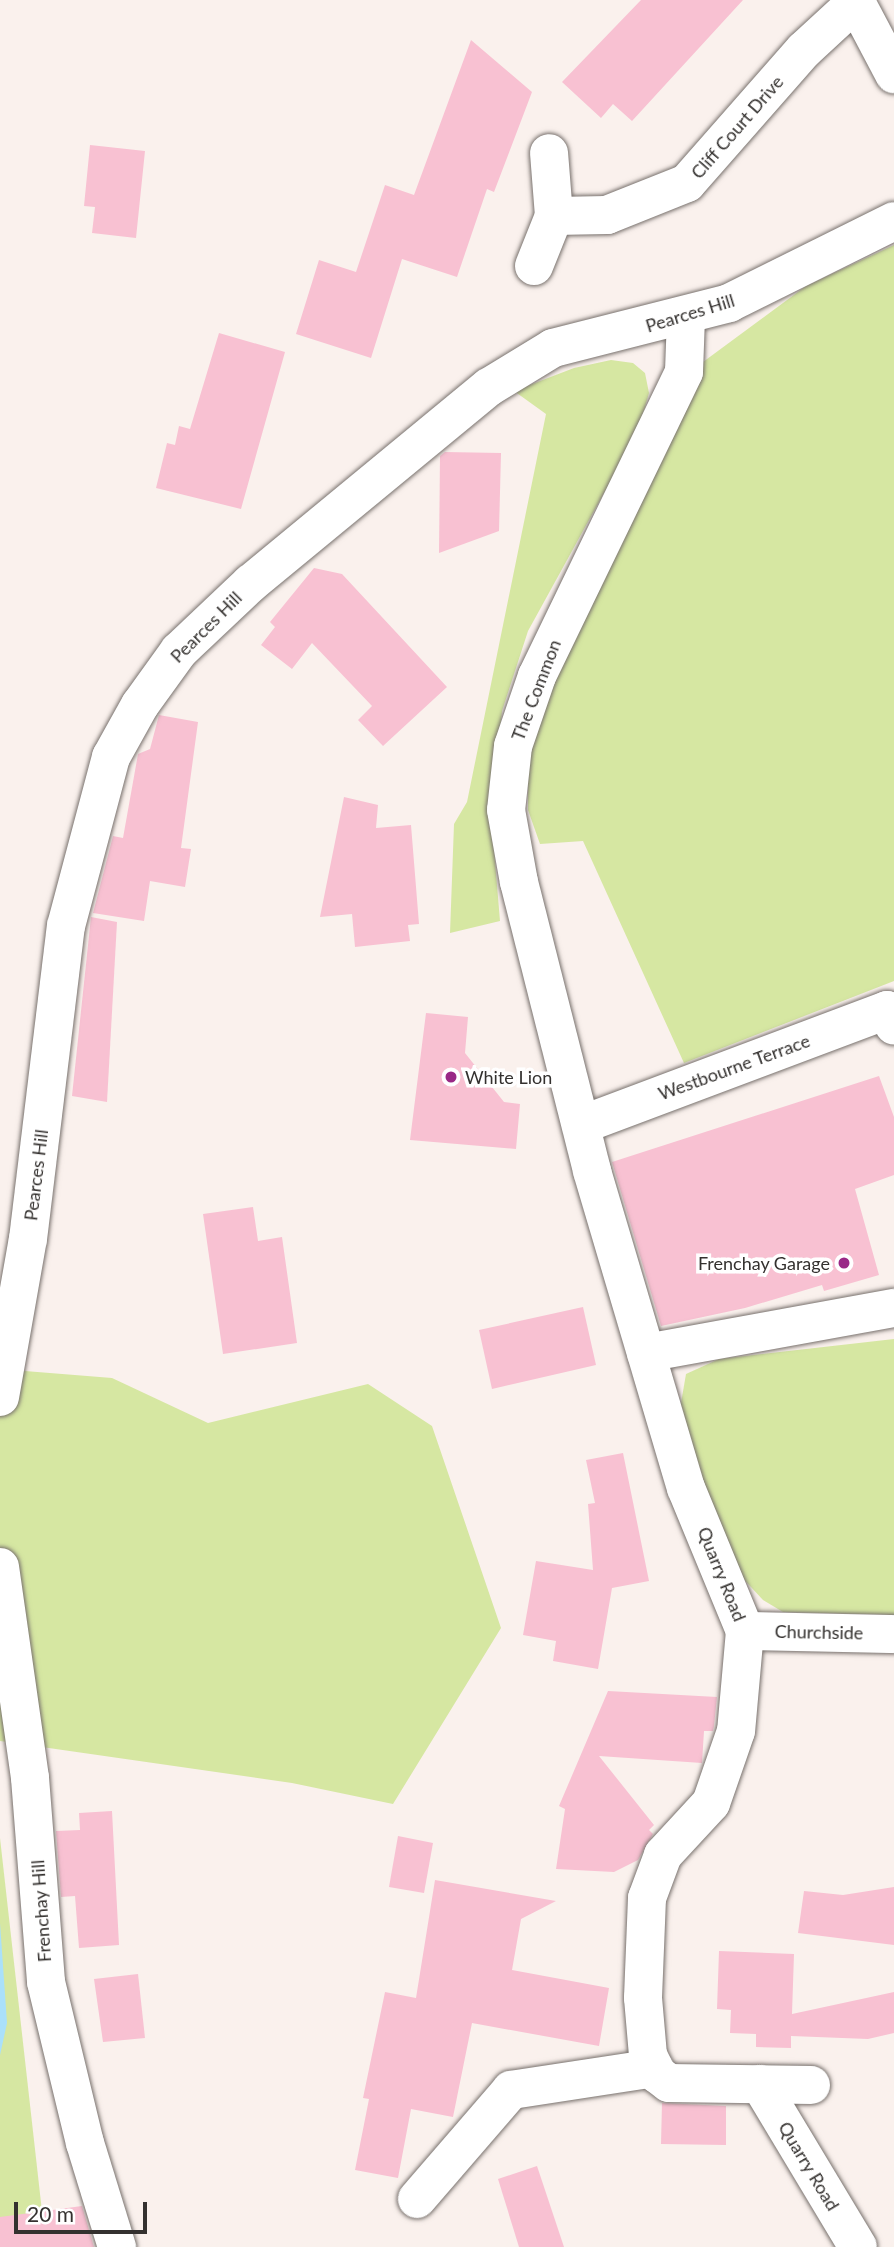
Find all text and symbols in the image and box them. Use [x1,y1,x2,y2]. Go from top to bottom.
street label: Cliff Court Drive [686,71,788,183]
street label: Pearces Hill [643,289,737,337]
street label: Pearces Hill [166,587,246,667]
street label: The Common [507,636,565,744]
street label: Westbourne Terrace [655,1029,813,1105]
place label: White Lion [465,1066,552,1088]
marker: White Lion [443,1069,459,1085]
street label: Pearces Hill [20,1128,52,1222]
place label: Frenchay Garage [697,1252,830,1274]
marker: Frenchay Garage [836,1255,852,1271]
street label: Quarry Road [693,1524,751,1624]
street label: Churchside [775,1620,863,1644]
street label: Frenchay Hill [27,1859,55,1963]
street label: Quarry Road [774,2118,844,2214]
scale bar [18,2188,150,2232]
text: 20 m [27,2201,74,2226]

